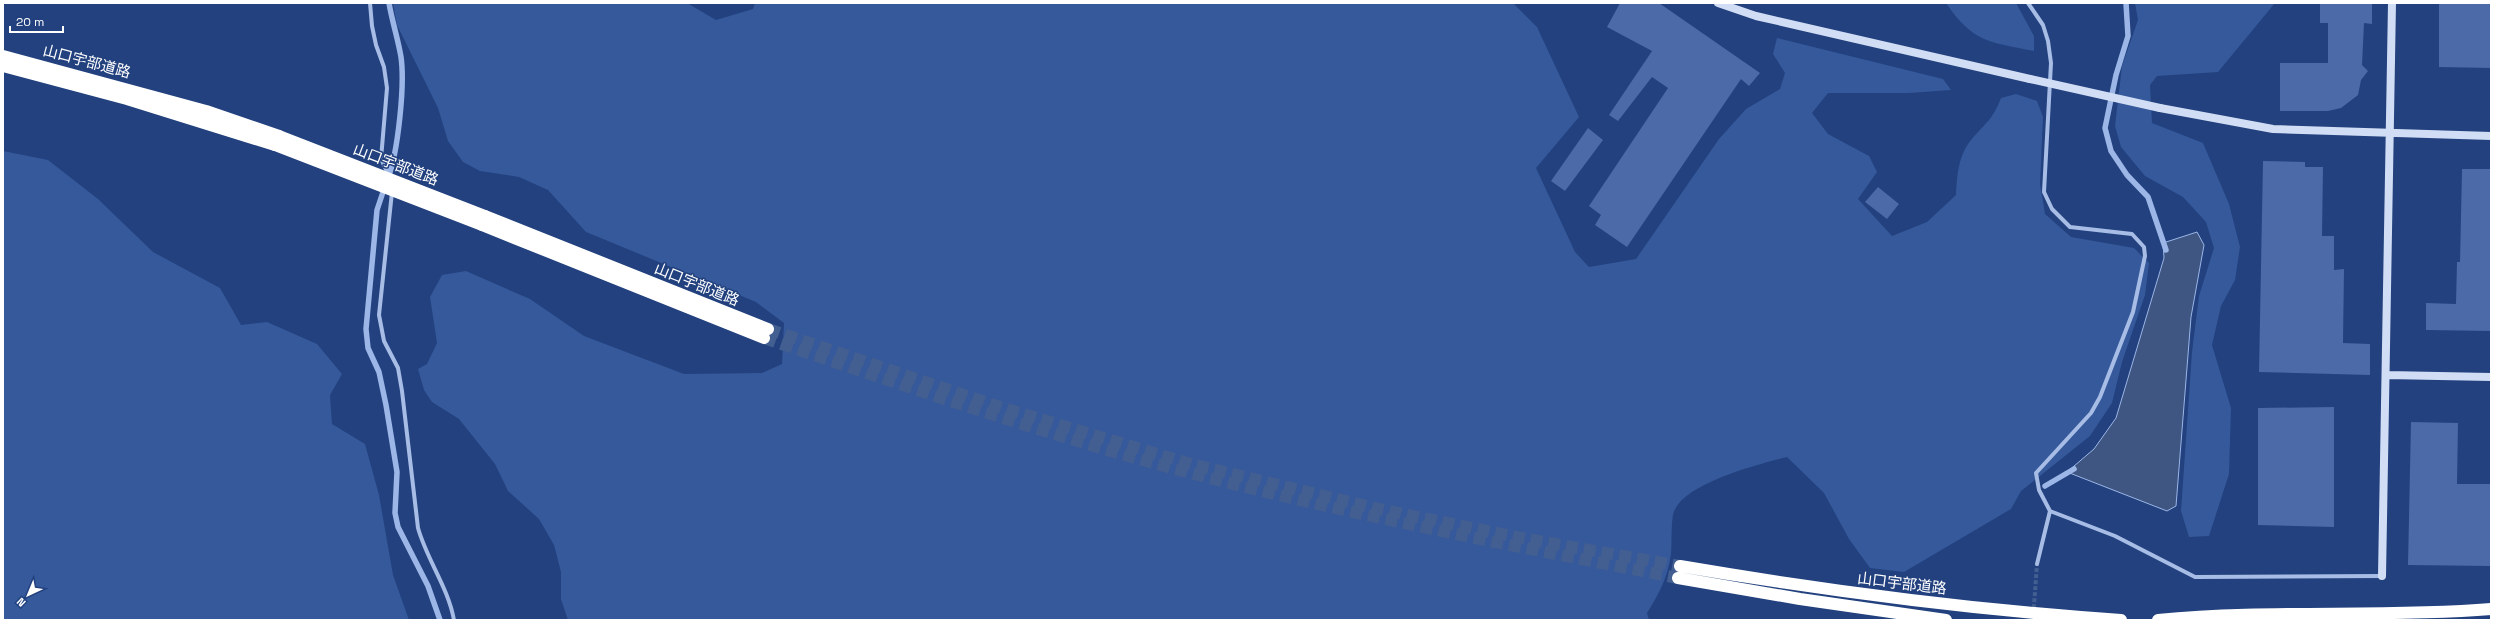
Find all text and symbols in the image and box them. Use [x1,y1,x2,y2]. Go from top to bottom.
scale bar [10,8,63,34]
text: 20 m [16,14,44,30]
street label: 山口宇部道路 [41,40,133,82]
street label: 山口宇部道路 [351,139,441,189]
street label: 山口宇部道路 [652,258,742,310]
street label: 山口宇部道路 [1856,568,1948,598]
north arrow [8,575,48,615]
text: N [14,595,29,610]

